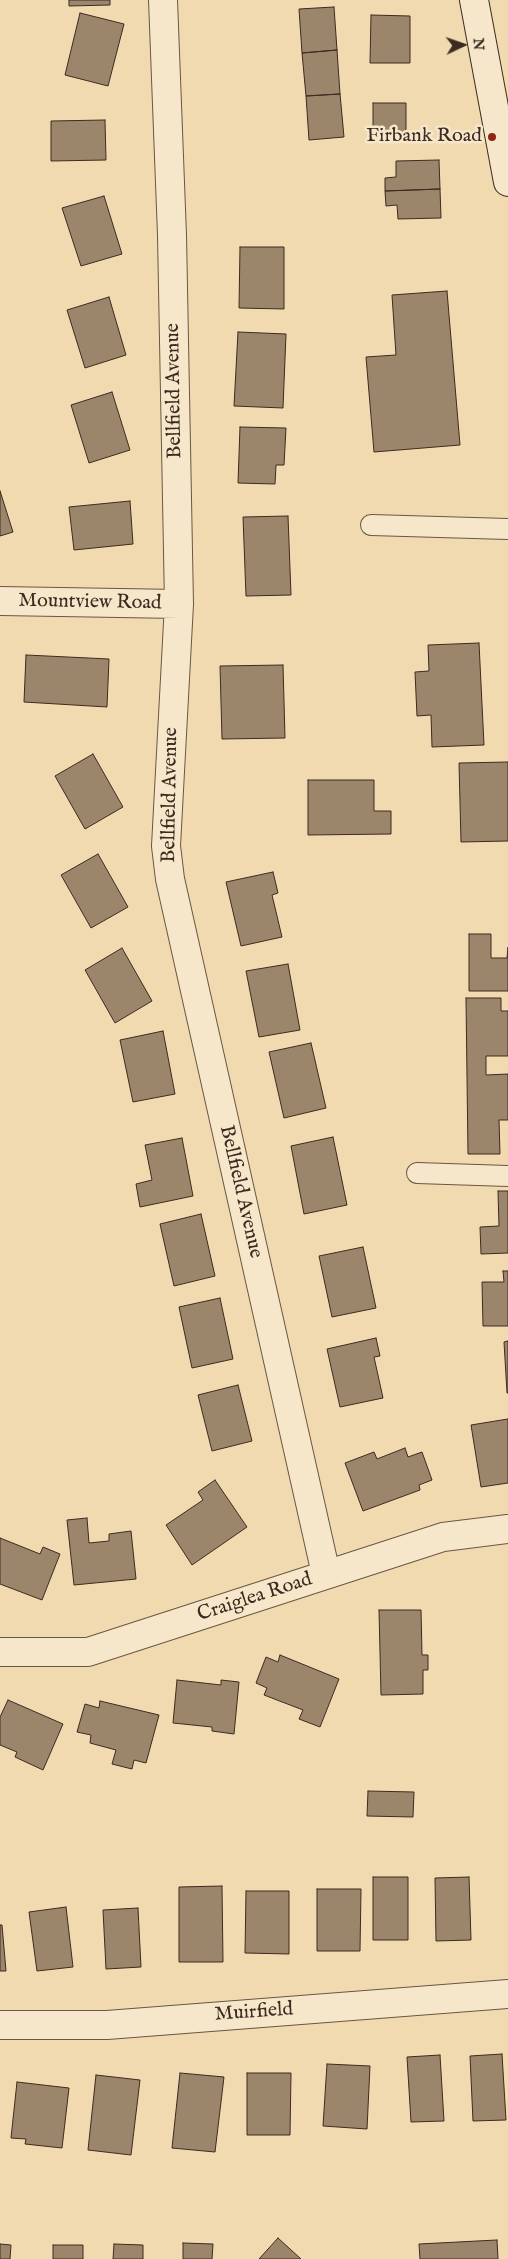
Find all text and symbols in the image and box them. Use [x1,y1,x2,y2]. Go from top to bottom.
north arrow [438,20,488,70]
text: N [469,38,487,51]
place label: Firbank Road [366,125,482,149]
marker: Firbank Road [486,131,498,143]
street label: Bellfield Avenue [162,323,188,459]
street label: Mountview Road [18,590,162,616]
street label: Bellfield Avenue [158,727,184,863]
street label: Bellfield Avenue [213,1123,267,1261]
street label: Craiglea Road [195,1568,315,1628]
street label: Muirfield [214,1998,294,2028]

